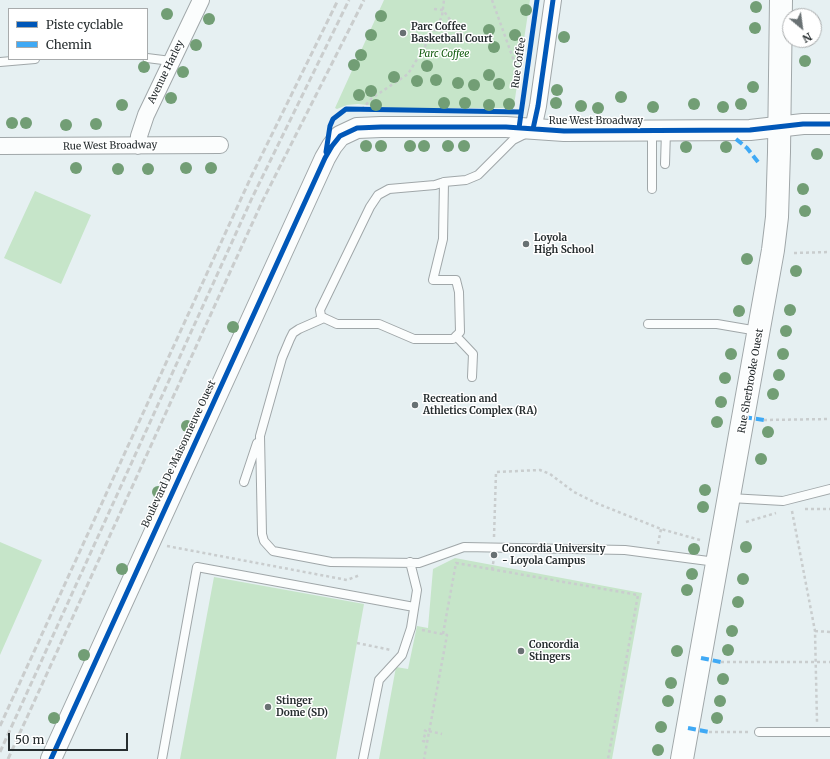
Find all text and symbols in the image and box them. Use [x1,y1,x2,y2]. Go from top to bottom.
legend [8,8,148,60]
north arrow [782,8,822,48]
text: Piste cyclable [46,17,123,32]
place label: Parc Coffee Basketball Court [411,21,493,44]
marker: Parc Coffee Basketball Court [398,28,408,38]
text: N [800,29,815,46]
text: Chemin [46,37,92,52]
street label: Rue Coffee [510,37,528,89]
street label: Avenue Harley [145,38,187,106]
park label: Parc Coffee [419,48,469,60]
street label: Rue West Broadway [549,115,643,127]
street label: Rue West Broadway [63,139,157,153]
place label: Loyola High School [534,232,594,256]
marker: Loyola High School [521,239,531,249]
street label: Rue Sherbrooke Ouest [736,328,766,434]
street label: Boulevard De Maisonneuve Ouest [140,378,218,530]
place label: Recreation and Athletics Complex (RA) [423,393,537,416]
marker: Recreation and Athletics Complex (RA) [410,400,420,410]
place label: Concordia University - Loyola Campus [502,543,605,566]
marker: Concordia University - Loyola Campus [489,550,499,560]
place label: Concordia Stingers [529,639,579,662]
marker: Concordia Stingers [516,646,526,656]
place label: Stinger Dome (SD) [276,695,328,718]
marker: Stinger Dome (SD) [263,702,273,712]
scale bar [10,725,130,751]
text: 50 m [15,732,44,747]

